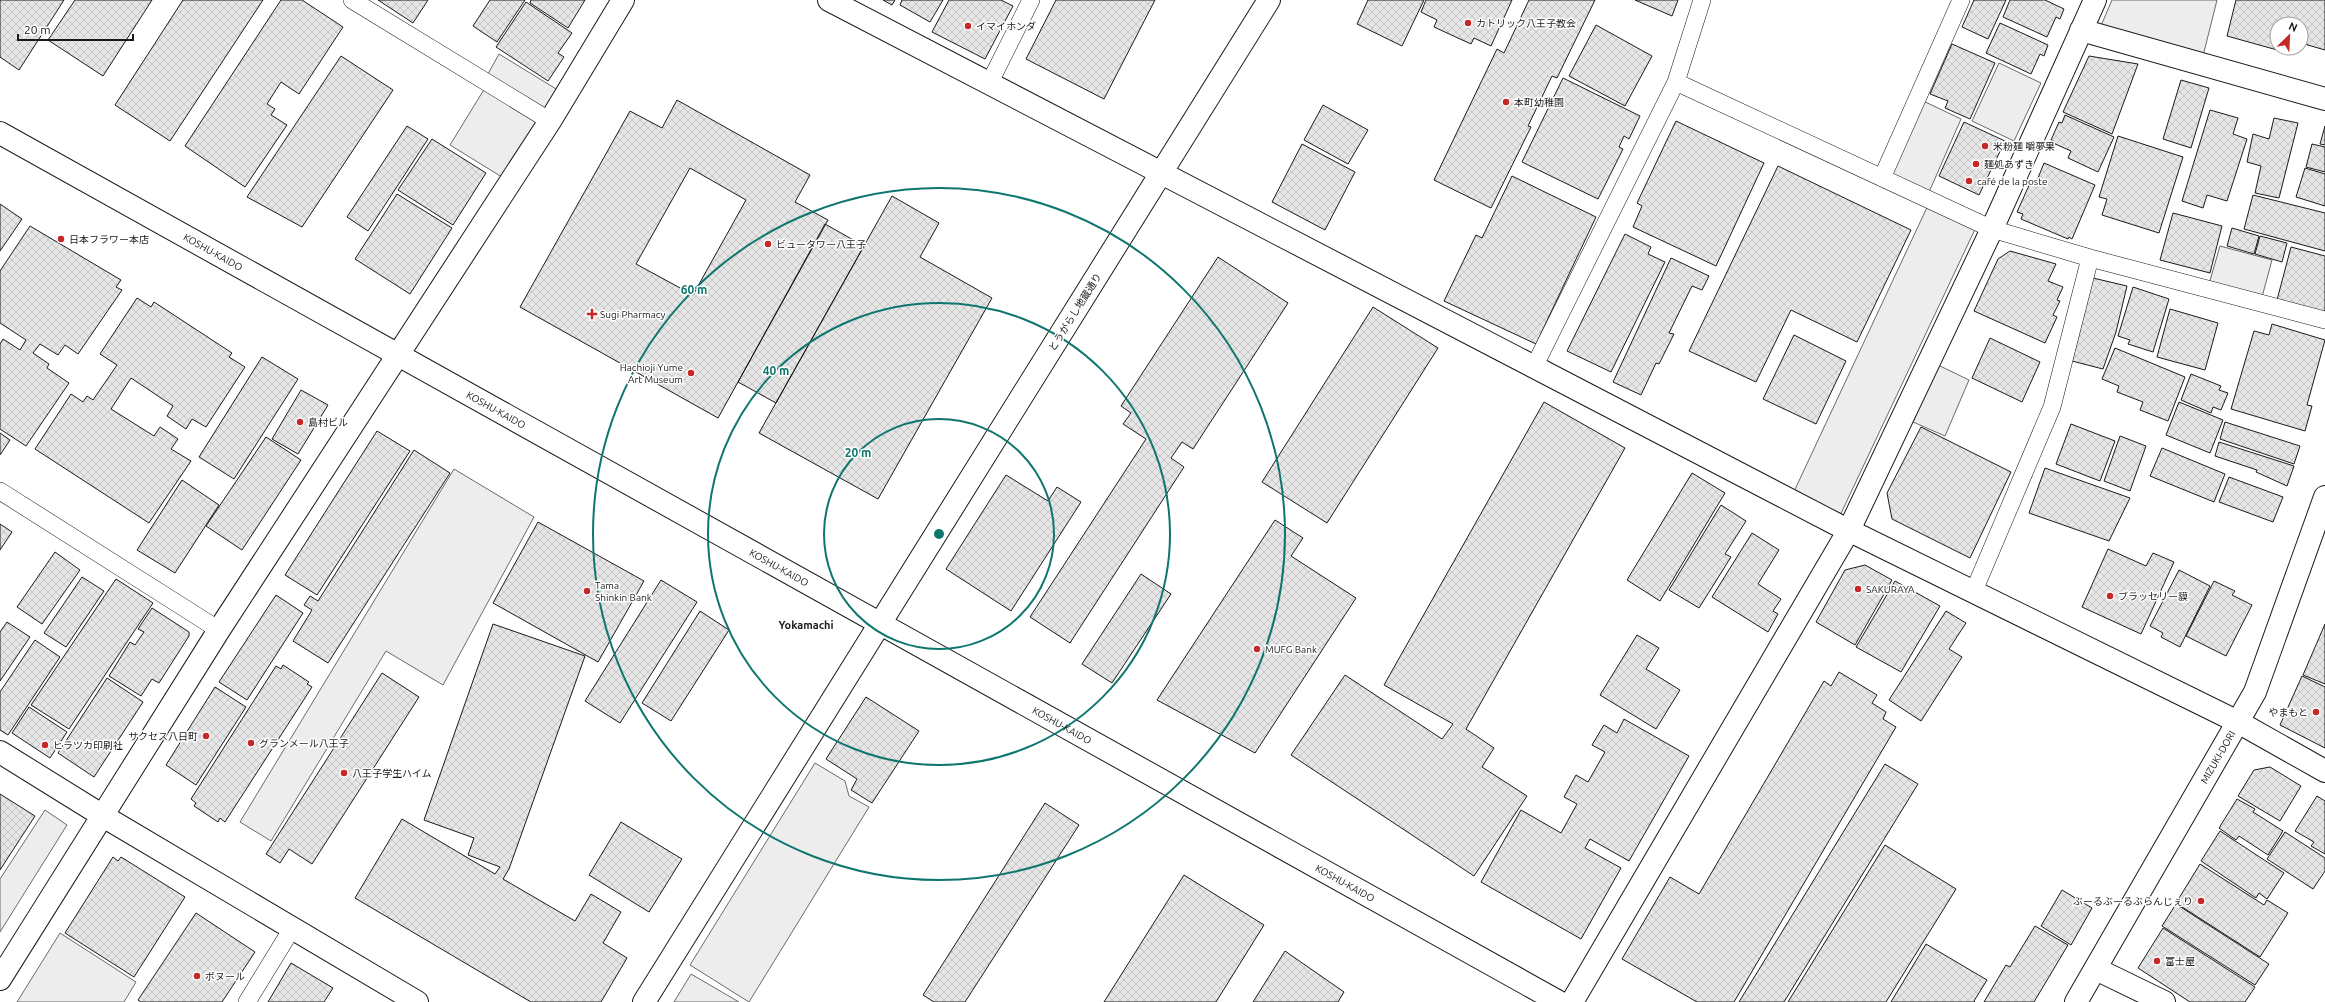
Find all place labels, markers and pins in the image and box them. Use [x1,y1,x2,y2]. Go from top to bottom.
marker: カトリック八王子教会 [1463,18,1473,28]
place label: カトリック八王子教会 [1476,18,1576,29]
marker: イマイホンダ [963,21,973,31]
place label: イマイホンダ [976,21,1036,32]
marker: 本町幼稚園 [1501,97,1511,107]
place label: 本町幼稚園 [1514,97,1564,108]
marker: 米粉麺 嚼夢果 [1980,141,1990,151]
place label: 米粉麺 嚼夢果 [1993,141,2055,152]
marker: 麺処あずき [1971,159,1981,169]
place label: 麺処あずき [1984,159,2034,170]
marker: café de la poste [1964,176,1974,186]
place label: café de la poste [1977,176,2048,187]
marker: 日本フラワー本店 [56,234,66,244]
place label: 日本フラワー本店 [69,234,149,245]
marker: ビュータワー八王子 [763,239,773,249]
place label: ビュータワー八王子 [776,239,866,250]
marker: Sugi Pharmacy [587,309,597,319]
place label: Sugi Pharmacy [600,309,666,320]
place label: Hachioji Yume Art Museum [620,362,683,385]
marker: Hachioji Yume Art Museum [686,368,696,378]
marker: 島村ビル [295,417,305,427]
place label: 島村ビル [308,417,348,428]
centre of rings [932,527,946,541]
place label: Tama Shinkin Bank [595,580,652,603]
marker: SAKURAYA [1853,584,1863,594]
place label: SAKURAYA [1866,584,1915,595]
marker: Tama Shinkin Bank [582,586,592,596]
marker: ブラッセリー貘 [2105,591,2115,601]
place label: ブラッセリー貘 [2118,591,2188,602]
marker: MUFG Bank [1252,644,1262,654]
place label: MUFG Bank [1265,644,1317,655]
place label: やまもと [2268,707,2308,718]
marker: やまもと [2311,707,2321,717]
place label: サクセス八日町 [128,731,198,742]
marker: サクセス八日町 [201,731,211,741]
marker: グランメール八王子 [246,738,256,748]
place label: グランメール八王子 [259,738,349,749]
marker: ヒラツカ印刷社 [40,740,50,750]
place label: ヒラツカ印刷社 [53,740,123,751]
marker: 八王子学生ハイム [339,768,349,778]
place label: 八王子学生ハイム [352,768,432,779]
place label: ぶーるぶーるぶらんじぇり [2073,896,2193,907]
marker: ぶーるぶーるぶらんじぇり [2196,896,2206,906]
marker: 富士屋 [2152,956,2162,966]
place label: 富士屋 [2165,956,2195,967]
marker: ボヌール [192,971,202,981]
place label: ボヌール [205,971,245,982]

